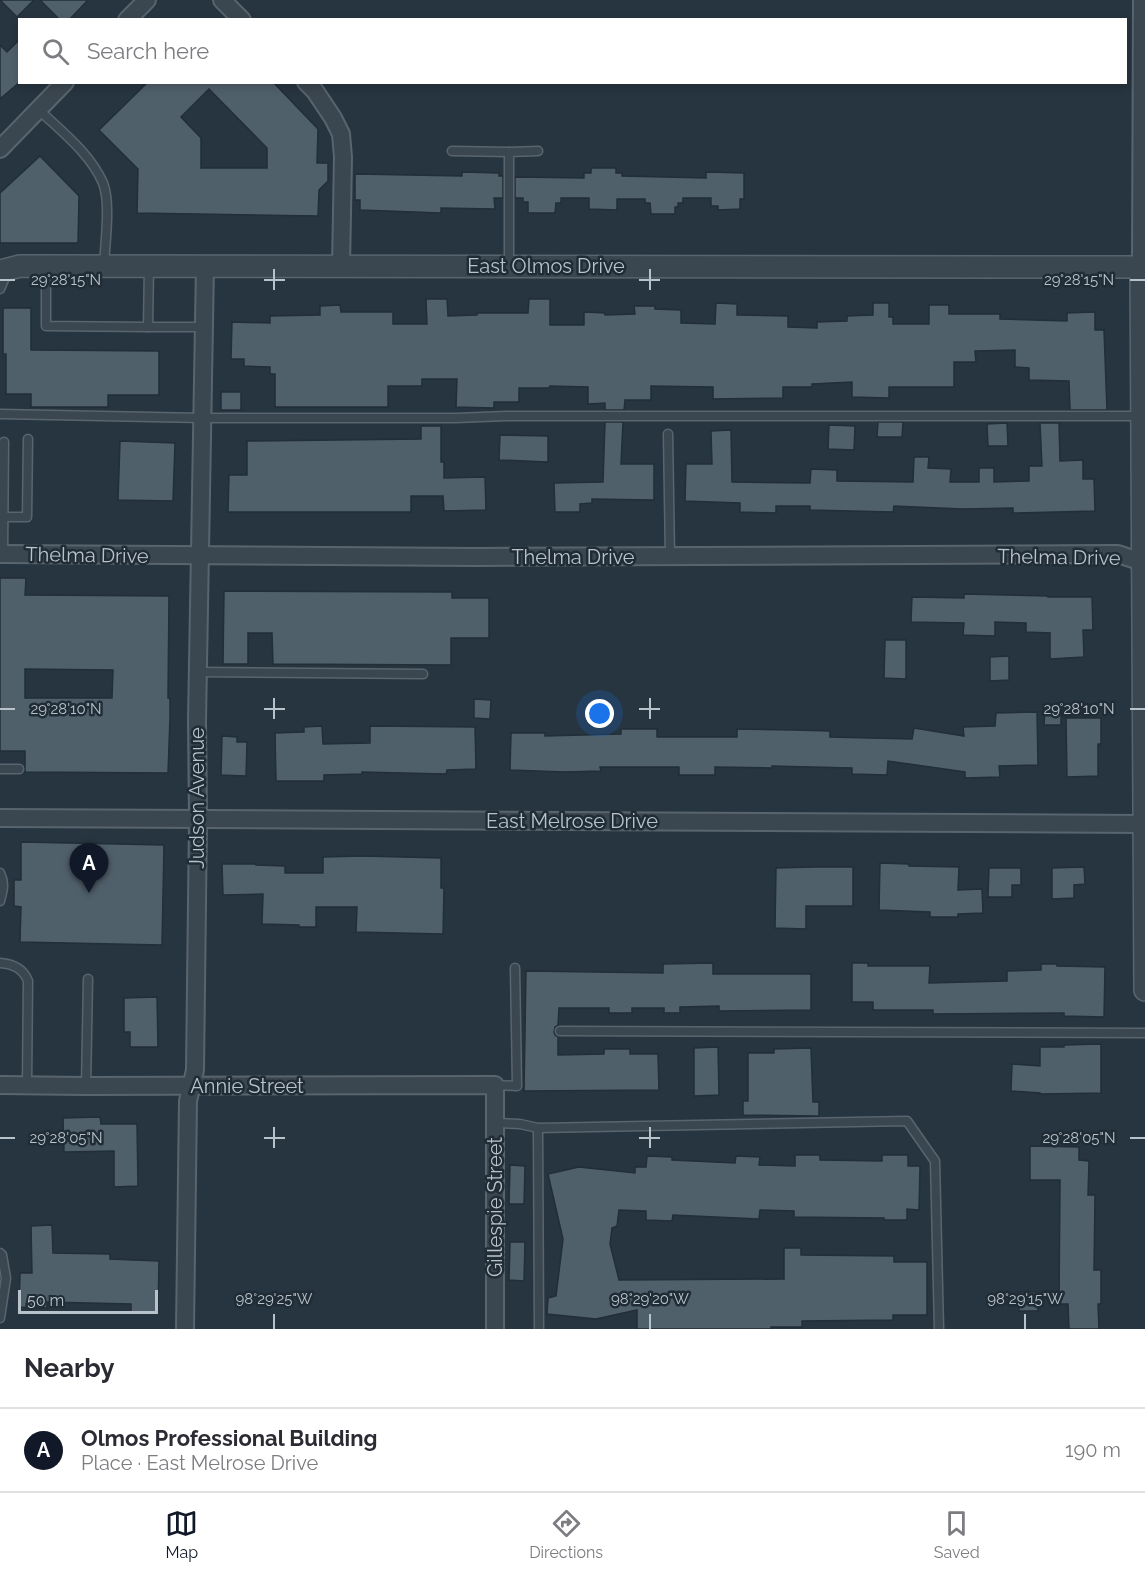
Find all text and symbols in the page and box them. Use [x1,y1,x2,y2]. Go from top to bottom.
search box [18,18,1127,84]
icon: search [39,35,72,68]
text: Search here [87,38,209,64]
street label: East Olmos Drive [467,254,625,278]
text: 29°28'15"N [31,271,101,289]
text: 29°28'15"N [1044,271,1114,289]
street label: Thelma Drive [25,542,149,568]
street label: Thelma Drive [997,544,1121,570]
street label: Thelma Drive [511,545,635,569]
your location [585,699,614,728]
text: 29°28'10"N [30,700,102,718]
text: 29°28'10"N [1043,700,1115,718]
street label: Judson Avenue [185,727,209,869]
street label: East Melrose Drive [486,809,658,833]
pin: A [70,844,109,893]
street label: Annie Street [190,1074,304,1098]
text: 29°28'05"N [30,1129,102,1147]
text: 29°28'05"N [1043,1129,1115,1147]
street label: Gillespie Street [483,1137,507,1277]
scale bar [18,1287,158,1314]
text: 98°29'25"W [236,1290,313,1308]
text: 98°29'20"W [611,1290,689,1308]
text: 98°29'15"W [987,1290,1063,1308]
text: 50 m [27,1291,64,1310]
text: Nearby [24,1353,114,1383]
text: Olmos Professional Building [81,1425,377,1451]
text: A [37,1438,50,1462]
text: 190 m [1065,1438,1121,1462]
text: Place · East Melrose Drive [81,1451,318,1475]
tab: Map [165,1507,198,1562]
tab: Directions [529,1507,603,1562]
tab: Saved [934,1507,980,1562]

